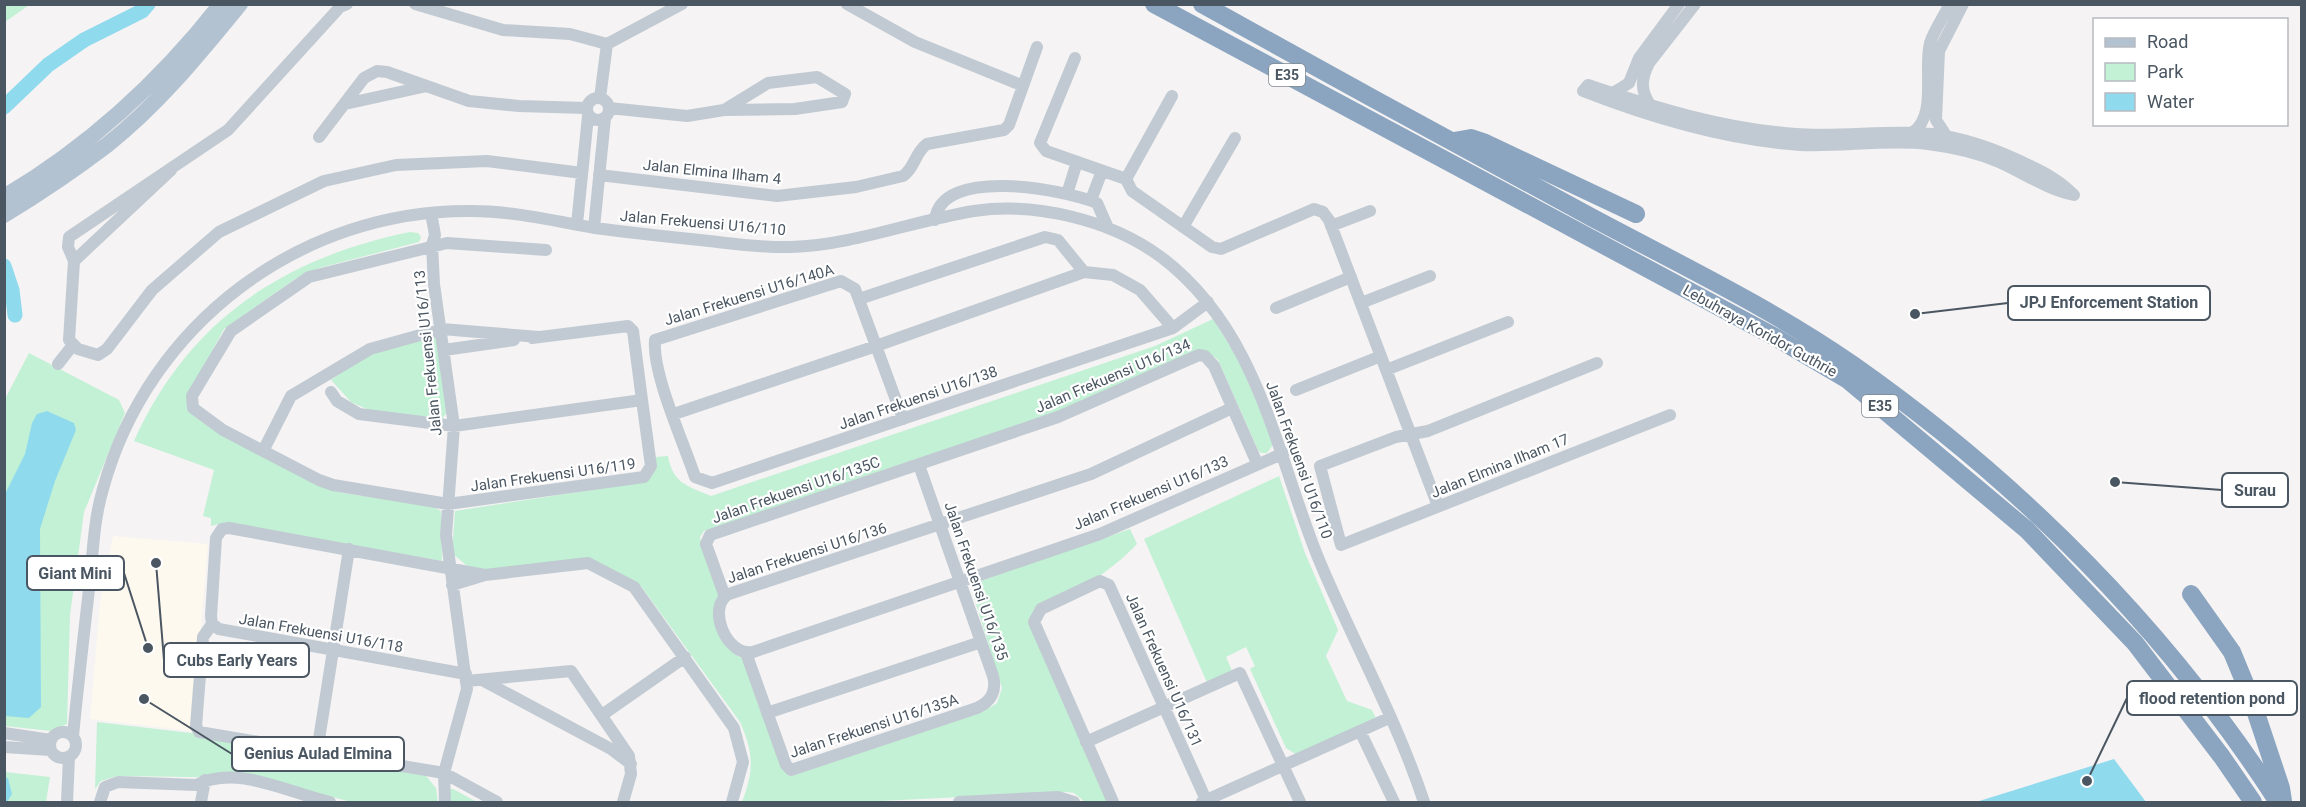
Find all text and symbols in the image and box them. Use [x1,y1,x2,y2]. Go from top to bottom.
legend [2093,18,2288,126]
text: Road [2147,31,2188,52]
text: Park [2147,61,2184,82]
road number: E35 [1269,64,1305,86]
text: Water [2147,91,2194,112]
street label: Jalan Elmina Ilham 4 [642,156,783,188]
street label: Jalan Frekuensi U16/110 [619,207,787,239]
street label: Jalan Frekuensi U16/140A [662,261,836,329]
street label: Jalan Frekuensi U16/113 [410,269,446,437]
street label: Lebuhraya Koridor Guthrie [1680,281,1840,381]
callout: JPJ Enforcement Station [2008,286,2210,320]
text: JPJ Enforcement Station [2020,293,2198,312]
street label: Jalan Frekuensi U16/134 [1033,335,1194,417]
street label: Jalan Frekuensi U16/138 [836,362,1000,434]
street label: Jalan Frekuensi U16/110 [1262,379,1336,541]
road number: E35 [1862,395,1898,417]
street label: Jalan Elmina Ilham 17 [1428,430,1572,502]
street label: Jalan Frekuensi U16/133 [1071,452,1231,534]
street label: Jalan Frekuensi U16/135C [710,453,882,527]
street label: Jalan Frekuensi U16/119 [469,454,637,496]
callout: Surau [2222,473,2288,507]
text: Surau [2234,481,2276,500]
street label: Jalan Frekuensi U16/135 [940,499,1012,663]
street label: Jalan Frekuensi U16/136 [725,519,889,587]
callout: Giant Mini [27,556,124,590]
text: Giant Mini [38,564,112,583]
street label: Jalan Frekuensi U16/131 [1122,590,1206,750]
street label: Jalan Frekuensi U16/118 [237,610,405,656]
callout: Cubs Early Years [164,643,309,677]
text: Cubs Early Years [177,651,298,670]
callout: flood retention pond [2127,681,2297,715]
text: flood retention pond [2139,689,2285,708]
street label: Jalan Frekuensi U16/135A [787,690,961,762]
callout: Genius Aulad Elmina [232,737,404,771]
text: Genius Aulad Elmina [244,744,393,763]

